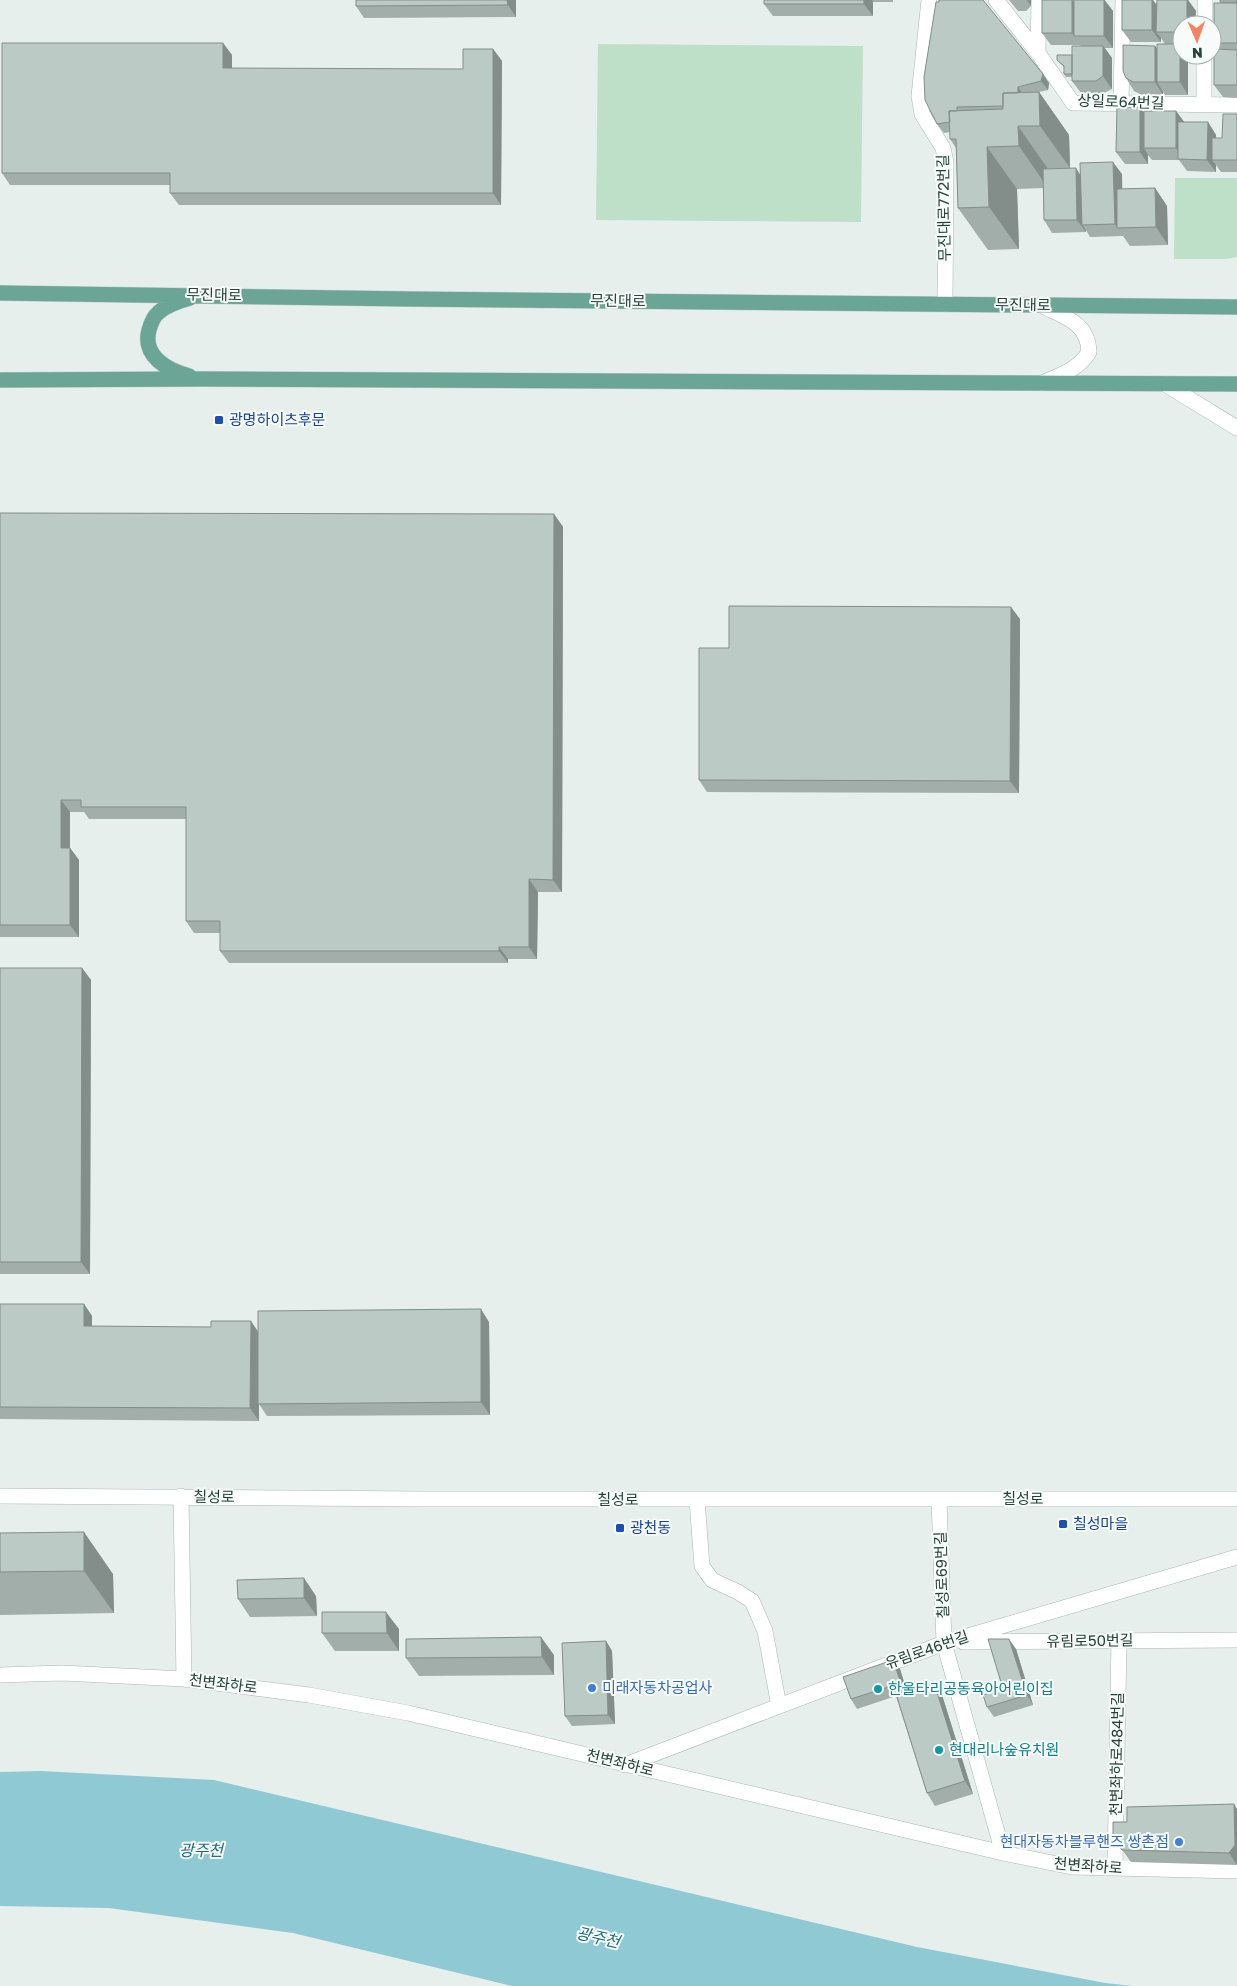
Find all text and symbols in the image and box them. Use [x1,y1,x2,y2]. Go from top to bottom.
north arrow [1172,15,1222,65]
text: N [1192,45,1203,62]
street label: 상일로64번길 [1077,90,1165,112]
street label: 무진대로772번길 [933,154,953,262]
street label: 무진대로 [186,285,242,303]
street label: 무진대로 [590,291,646,309]
street label: 무진대로 [995,295,1051,313]
place label: 광명하이츠후문 [229,410,326,428]
marker: 광명하이츠후문 [213,414,225,426]
street label: 칠성로 [193,1487,235,1505]
street label: 칠성로 [1002,1489,1044,1507]
street label: 칠성로 [597,1490,639,1508]
place label: 칠성마을 [1073,1514,1128,1532]
place label: 광천동 [630,1518,671,1536]
marker: 칠성마을 [1057,1518,1069,1530]
marker: 광천동 [614,1522,626,1534]
street label: 칠성로69번길 [930,1531,952,1619]
street label: 유림로46번길 [883,1626,971,1672]
street label: 유림로50번길 [1046,1630,1134,1650]
street label: 천변좌하로 [188,1670,258,1696]
place label: 미래자동차공업사 [602,1678,713,1696]
place label: 한울타리공동육아어린이집 [888,1679,1054,1697]
marker: 미래자동차공업사 [586,1682,598,1694]
marker: 한울타리공동육아어린이집 [872,1683,884,1695]
street label: 천변좌하로484번길 [1106,1692,1126,1816]
place label: 현대리나숲유치원 [949,1740,1059,1758]
marker: 현대리나숲유치원 [933,1744,945,1756]
street label: 천변좌하로 [585,1745,656,1779]
place label: 현대자동차블루핸즈 쌍촌점 [1000,1832,1169,1850]
marker: 현대자동차블루핸즈 쌍촌점 [1173,1836,1185,1848]
water label: 광주천 [179,1840,225,1860]
street label: 천변좌하로 [1053,1854,1123,1876]
water label: 광주천 [574,1922,624,1952]

